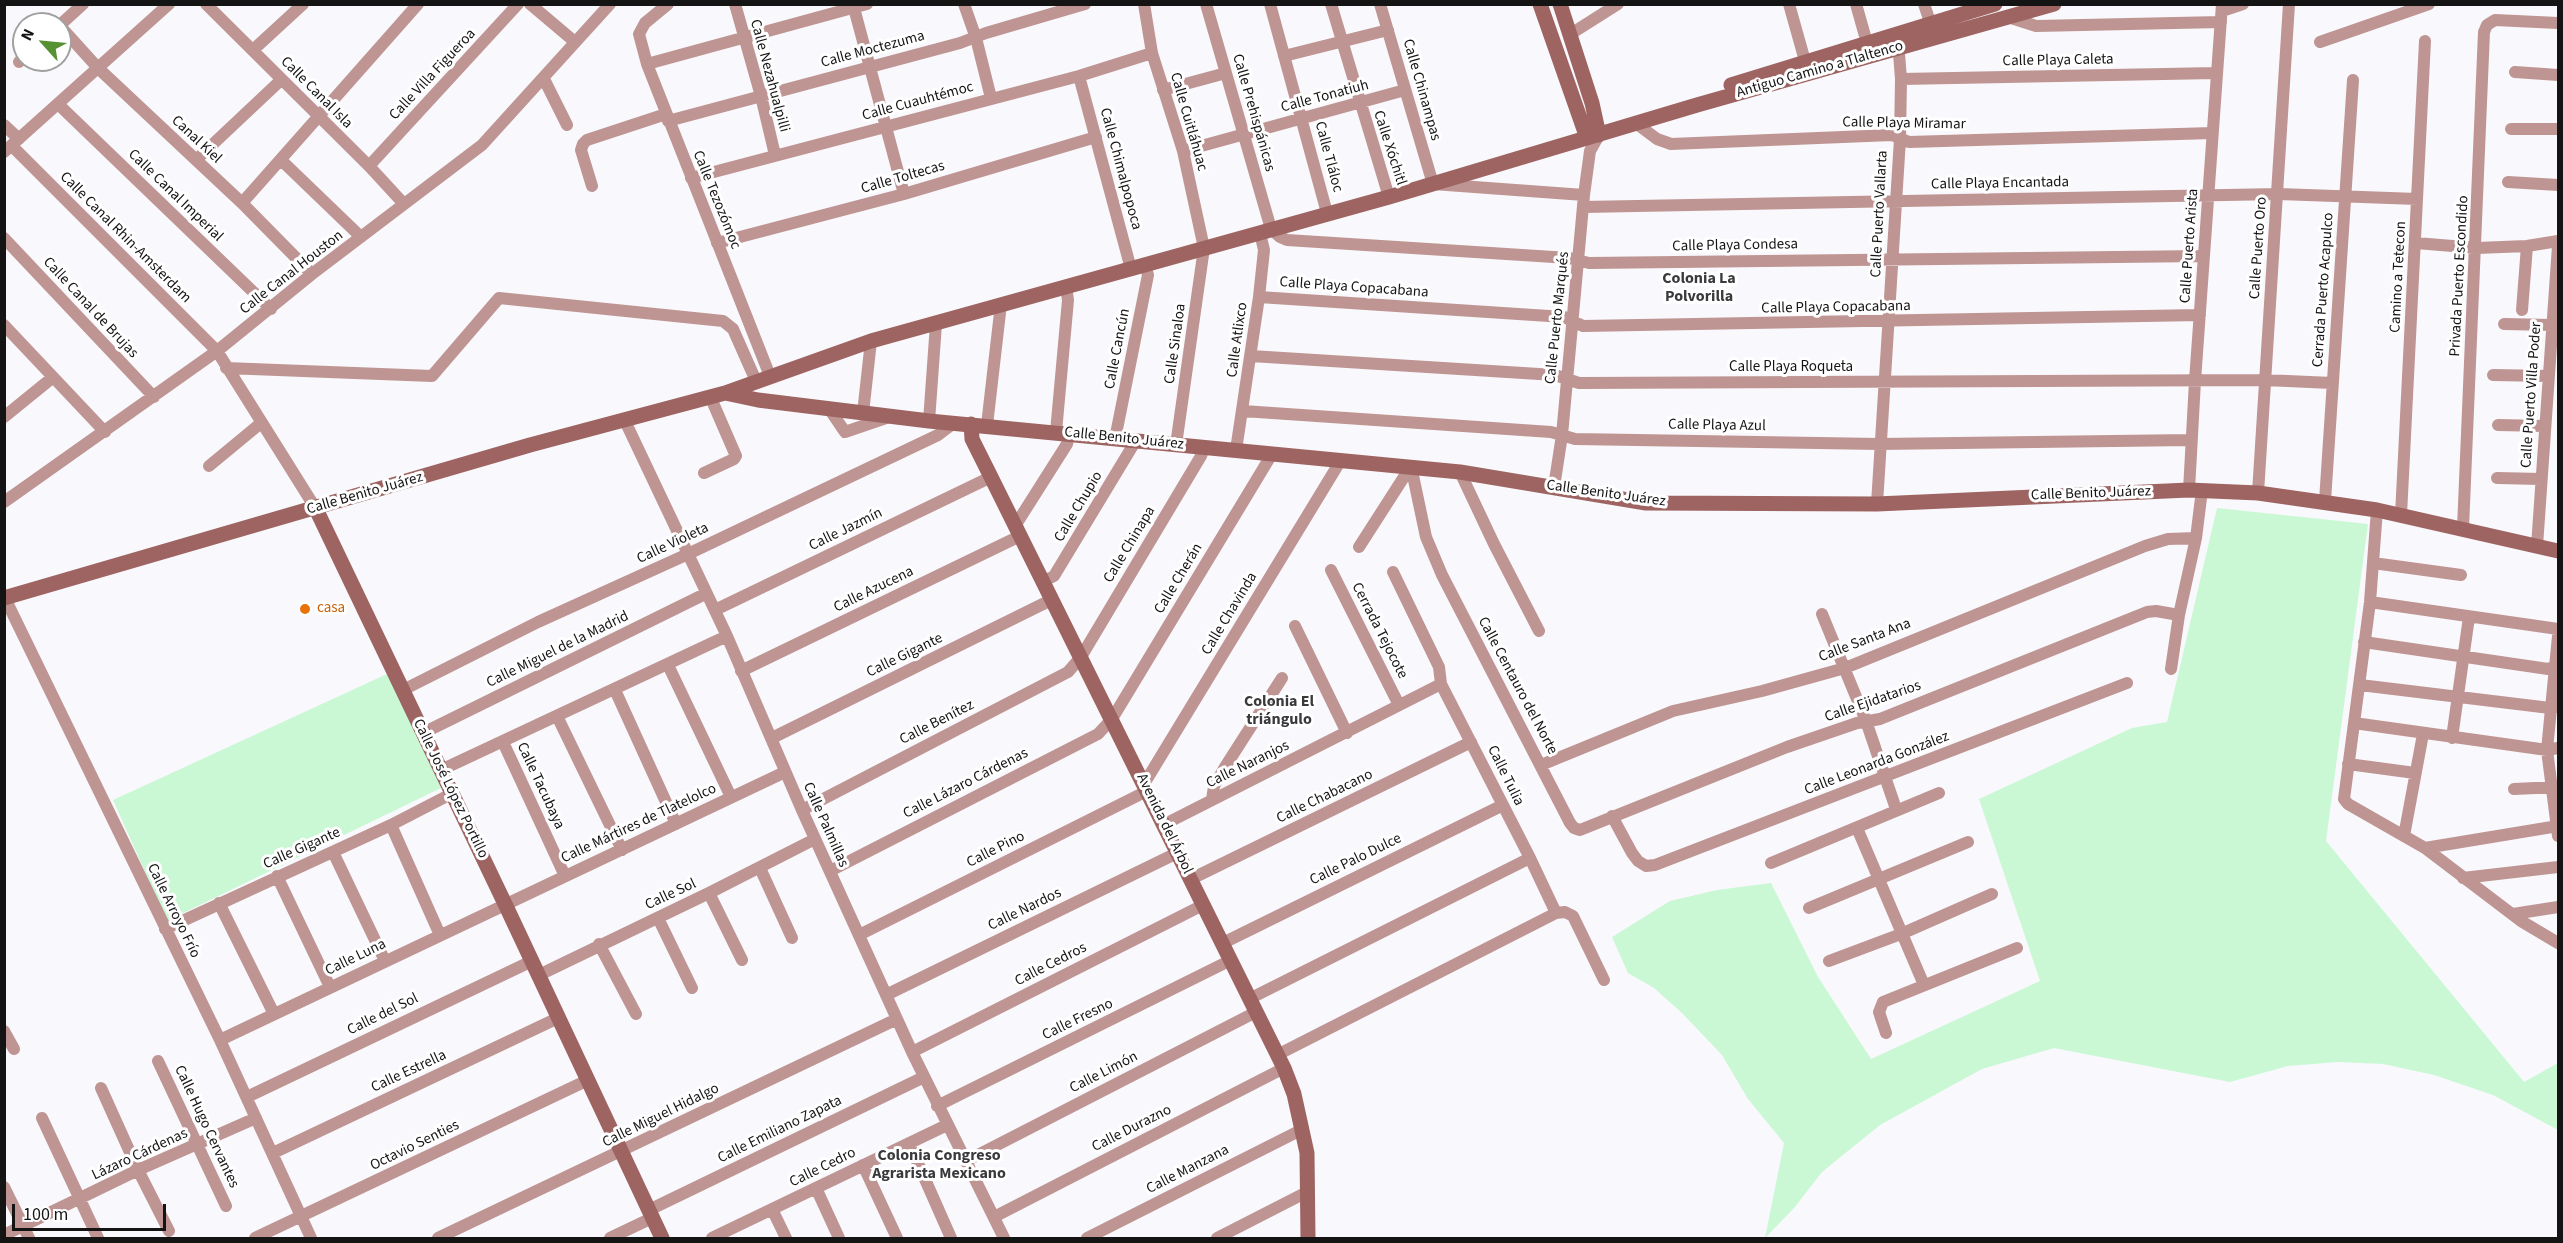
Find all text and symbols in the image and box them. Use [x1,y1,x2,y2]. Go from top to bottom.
north arrow [12,12,72,72]
street label: Calle Nezahualpilli [745,18,793,134]
text: N [16,25,40,44]
street label: Calle Villa Figueroa [386,25,480,125]
street label: Calle Moctezuma [819,28,927,72]
street label: Calle Chinampas [1398,37,1444,143]
street label: Antiguo Camino a Tlaltenco [1735,38,1905,102]
street label: Calle Playa Caleta [2002,51,2114,71]
street label: Calle Prehispánicas [1228,52,1278,174]
street label: Calle Canal Isla [276,53,356,133]
street label: Calle Cuitláhuac [1165,71,1211,173]
street label: Calle Tonatiuh [1279,77,1371,117]
street label: Calle Cuauhtémoc [860,79,976,125]
street label: Calle Chimalpopoca [1095,106,1145,232]
street label: Calle Xóchitl [1368,108,1410,188]
street label: Canal Kiel [167,112,225,168]
street label: Calle Playa Miramar [1842,114,1966,134]
street label: Calle Tláloc [1310,120,1346,194]
street label: Calle Canal Imperial [124,146,226,246]
street label: Calle Tezozómoc [688,148,744,252]
street label: Calle Puerto Vallarta [1868,150,1892,278]
street label: Calle Toltecas [859,157,947,199]
street label: Calle Canal Rhin-Amsterdam [56,169,194,307]
street label: Calle Playa Encantada [1931,174,2069,194]
street label: Calle Puerto Arista [2177,188,2203,304]
street label: Privada Puerto Escondido [2447,195,2473,357]
street label: Calle Puerto Oro [2246,196,2272,300]
street label: Cerrada Puerto Acapulco [2310,212,2338,368]
street label: Camino a Tetecon [2387,221,2411,333]
street label: Calle Canal Houston [237,227,347,319]
street label: Calle Playa Condesa [1672,236,1798,256]
street label: Calle Puerto Marqués [1542,251,1574,385]
street label: Calle Canal de Brujas [39,254,141,362]
district label: Colonia La Polvorilla [1662,269,1736,307]
street label: Calle Playa Copacabana [1279,274,1429,302]
street label: Calle Playa Copacabana [1761,298,1911,318]
street label: Calle Atlixco [1224,301,1252,379]
street label: Calle Sinaloa [1161,303,1191,385]
street label: Calle Cancún [1101,307,1135,391]
street label: Calle Puerto Villa Poder [2518,321,2546,469]
street label: Calle Playa Roqueta [1729,359,1853,377]
street label: Calle Playa Azul [1668,416,1766,436]
street label: Calle Benito Juárez [1063,424,1185,454]
street label: Calle Chupio [1051,468,1107,546]
street label: Calle Benito Juárez [305,469,425,519]
street label: Calle Benito Juárez [1545,477,1667,511]
street label: Calle Benito Juárez [2031,483,2151,505]
street label: Calle Chinapa [1100,503,1160,587]
street label: Calle Jazmín [806,504,886,556]
street label: Calle Violeta [634,520,712,568]
street label: Calle Cherán [1151,541,1207,617]
street label: Calle Azucena [831,563,917,617]
street label: Calle Chavinda [1198,569,1262,659]
street label: Cerrada Tejocote [1347,580,1411,682]
place label: casa [317,600,345,618]
marker: casa [298,602,312,616]
street label: Calle Miguel de la Madrid [484,608,632,692]
street label: Calle Centauro del Norte [1473,614,1561,758]
street label: Calle Santa Ana [1816,615,1914,667]
street label: Calle Gigante [864,630,946,682]
street label: Calle Ejidatarios [1822,677,1924,727]
district label: Colonia El triángulo [1244,692,1314,730]
street label: Calle Benítez [897,697,977,749]
street label: Calle José López Portillo [408,716,492,862]
street label: Calle Leonarda González [1802,728,1952,800]
street label: Calle Naranjos [1204,737,1292,793]
street label: Calle Tacubaya [512,740,568,832]
street label: Calle Tulia [1483,743,1527,809]
street label: Calle Lázaro Cárdenas [901,745,1031,823]
street label: Calle Chabacano [1274,766,1376,828]
street label: Avenida del Árbol [1132,771,1196,877]
street label: Calle Mártires de Tlatelolco [559,780,719,868]
street label: Calle Palmillas [798,780,852,870]
street label: Calle Gigante [261,824,343,874]
street label: Calle Pino [964,828,1028,872]
street label: Calle Palo Dulce [1307,830,1405,890]
street label: Calle Arroyo Frío [142,861,204,961]
street label: Calle Sol [643,875,699,915]
street label: Calle Nardos [985,885,1065,935]
street label: Calle Luna [323,936,389,980]
street label: Calle Cedros [1012,939,1090,991]
street label: Calle del Sol [345,990,421,1040]
street label: Calle Fresno [1040,995,1116,1045]
street label: Calle Estrella [369,1047,449,1097]
street label: Calle Limón [1067,1048,1141,1098]
street label: Calle Hugo Cervantes [170,1063,242,1191]
street label: Calle Miguel Hidalgo [600,1080,722,1152]
street label: Calle Emiliano Zapata [715,1092,845,1168]
street label: Calle Durazno [1089,1101,1175,1157]
street label: Octavio Senties [367,1117,463,1175]
street label: Lázaro Cárdenas [89,1125,191,1185]
street label: Calle Manzana [1144,1141,1232,1199]
street label: Calle Cedro [787,1144,859,1192]
district label: Colonia Congreso Agrarista Mexicano [872,1146,1006,1184]
scale bar [15,1192,170,1230]
text: 100 m [23,1202,68,1227]

